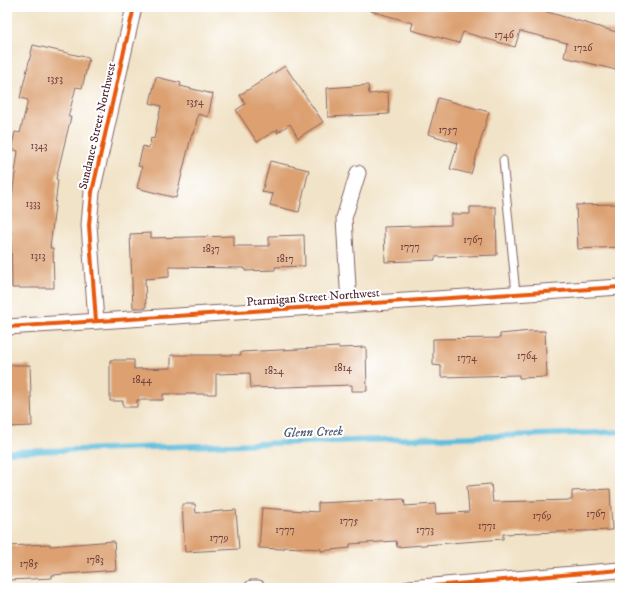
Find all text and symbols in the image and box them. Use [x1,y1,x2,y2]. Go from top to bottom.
house number: 1746 [494,29,515,41]
house number: 1726 [573,42,593,54]
street label: Sundance Street Northwest [76,61,119,191]
house number: 1353 [47,73,63,85]
house number: 1354 [186,96,204,108]
house number: 1757 [438,124,458,136]
house number: 1343 [31,140,48,152]
house number: 1333 [26,198,41,210]
house number: 1767 [463,234,483,246]
house number: 1777 [400,241,420,253]
house number: 1837 [202,243,220,255]
house number: 1313 [31,250,46,262]
house number: 1817 [276,253,294,265]
street label: Ptarmigan Street Northwest [246,285,380,310]
house number: 1764 [517,350,537,362]
house number: 1774 [457,352,477,364]
house number: 1814 [334,362,352,374]
house number: 1824 [264,365,284,377]
house number: 1844 [132,374,152,386]
water label: Glenn Creek [283,423,344,441]
house number: 1767 [586,508,606,520]
house number: 1769 [532,510,552,522]
house number: 1775 [339,515,359,527]
house number: 1771 [478,520,496,532]
house number: 1777 [275,524,295,536]
house number: 1773 [416,524,434,536]
house number: 1779 [209,532,229,544]
house number: 1783 [86,554,104,566]
house number: 1785 [20,558,38,570]

